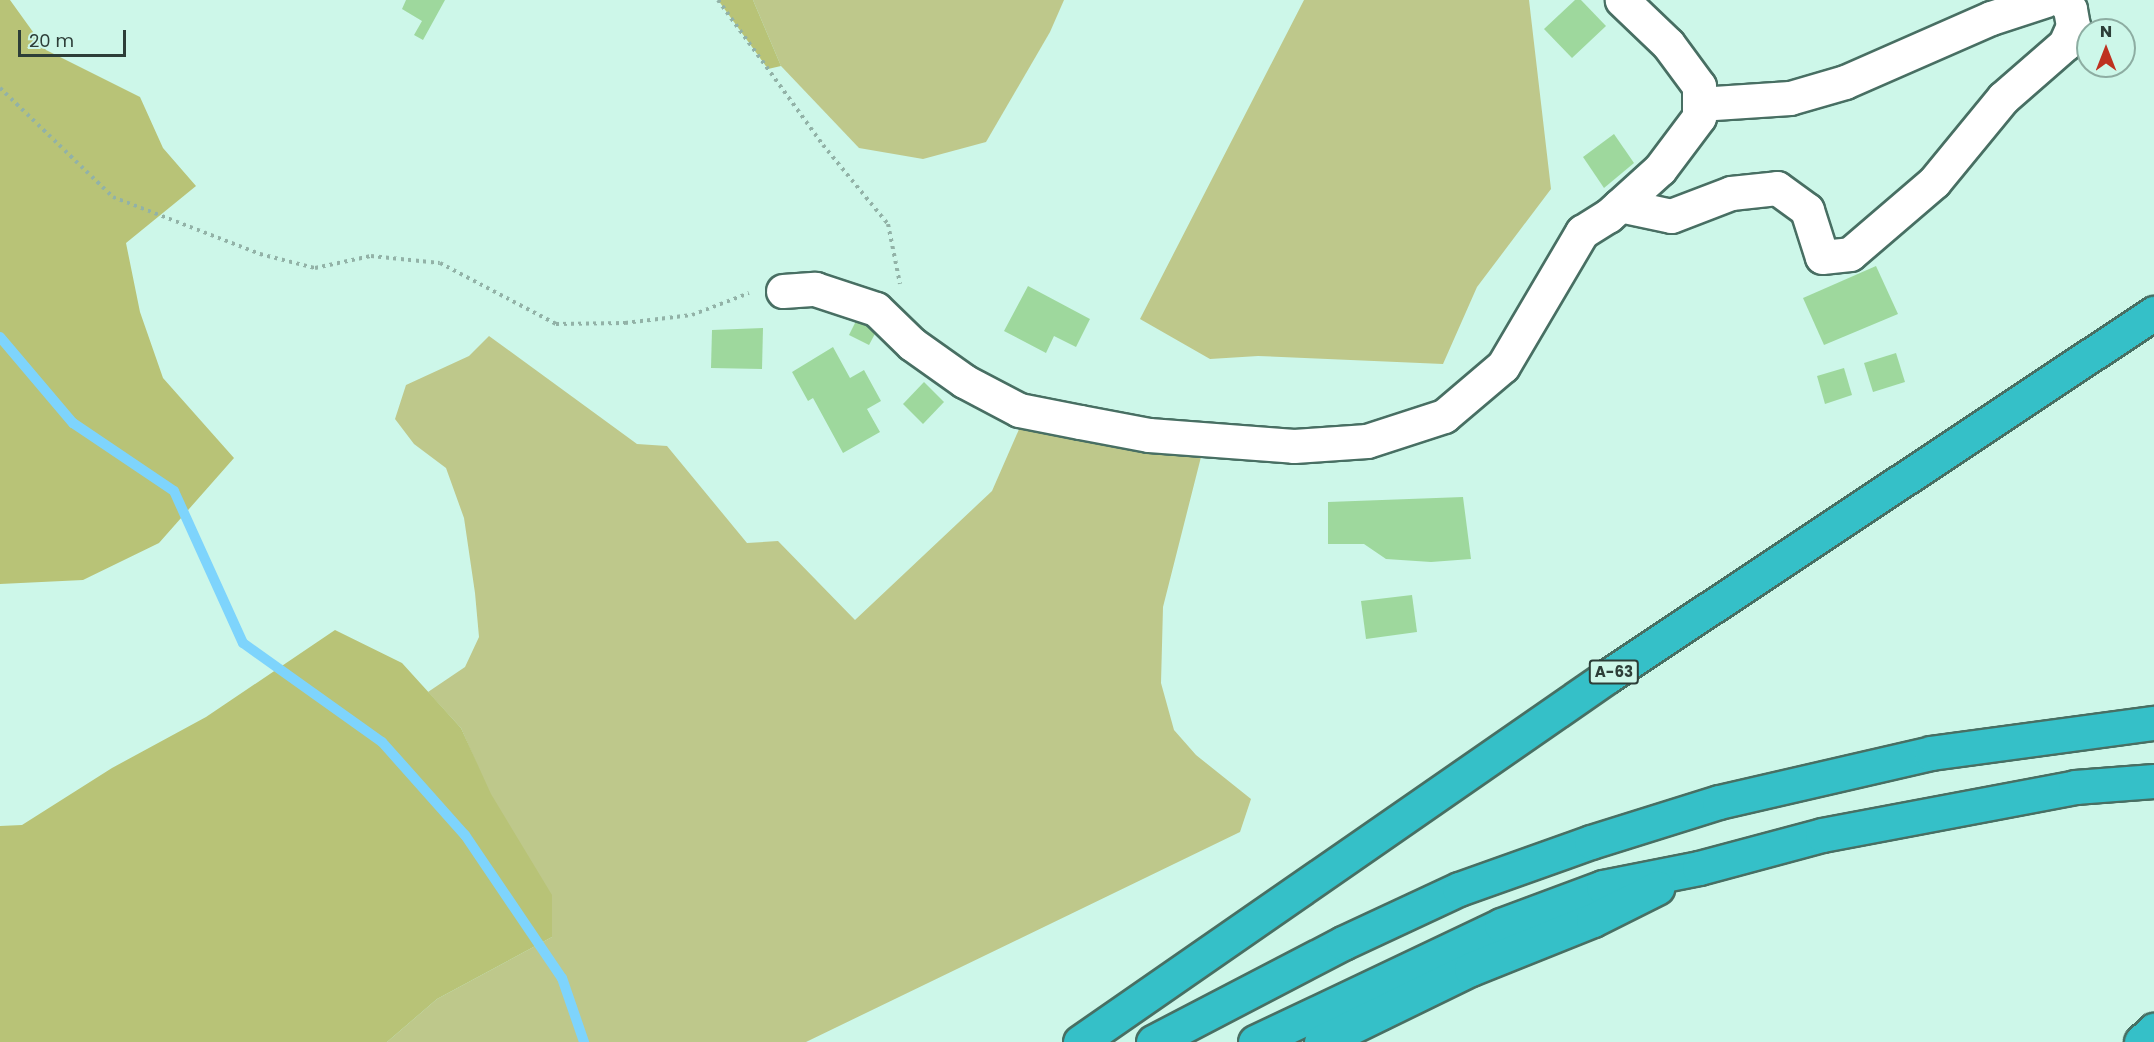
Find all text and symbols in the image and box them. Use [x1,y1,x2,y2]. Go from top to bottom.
scale bar [21,18,129,56]
north arrow [2076,18,2136,78]
text: N [2100,20,2112,43]
text: 20 m [29,28,74,53]
road number: A-63 [1588,660,1640,684]

